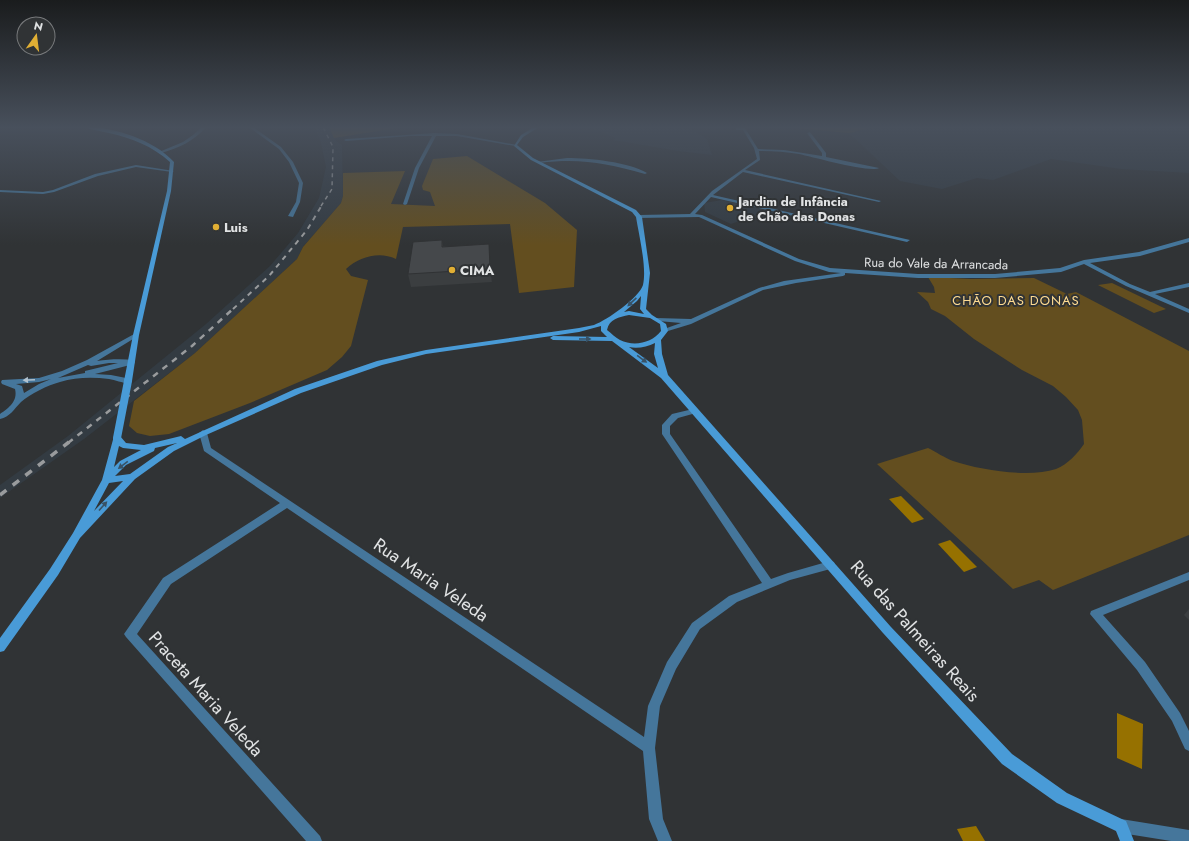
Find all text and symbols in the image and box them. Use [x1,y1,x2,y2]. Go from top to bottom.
north arrow [16,16,56,56]
text: N [32,17,45,35]
place label: Jardim de Infância de Chão das Donas [735,192,855,226]
marker: Jardim de Infância de Chão das Donas [725,203,735,213]
place label: Luis [224,218,248,237]
marker: Luis [211,222,221,232]
street label: Rua do Vale da Arrancada [864,253,1008,274]
place label: CIMA [460,261,495,280]
marker: CIMA [447,265,457,275]
district label: CHÃO DAS DONAS [952,291,1080,310]
one-way arrow [626,298,637,307]
one-way arrow [579,336,592,342]
one-way arrow [637,355,648,363]
one-way arrow [22,377,35,383]
one-way arrow [117,460,128,469]
one-way arrow [99,501,108,511]
street label: Rua Maria Veleda [368,532,494,628]
street label: Rua das Palmeiras Reais [844,554,986,708]
street label: Praceta Maria Veleda [143,626,269,762]

